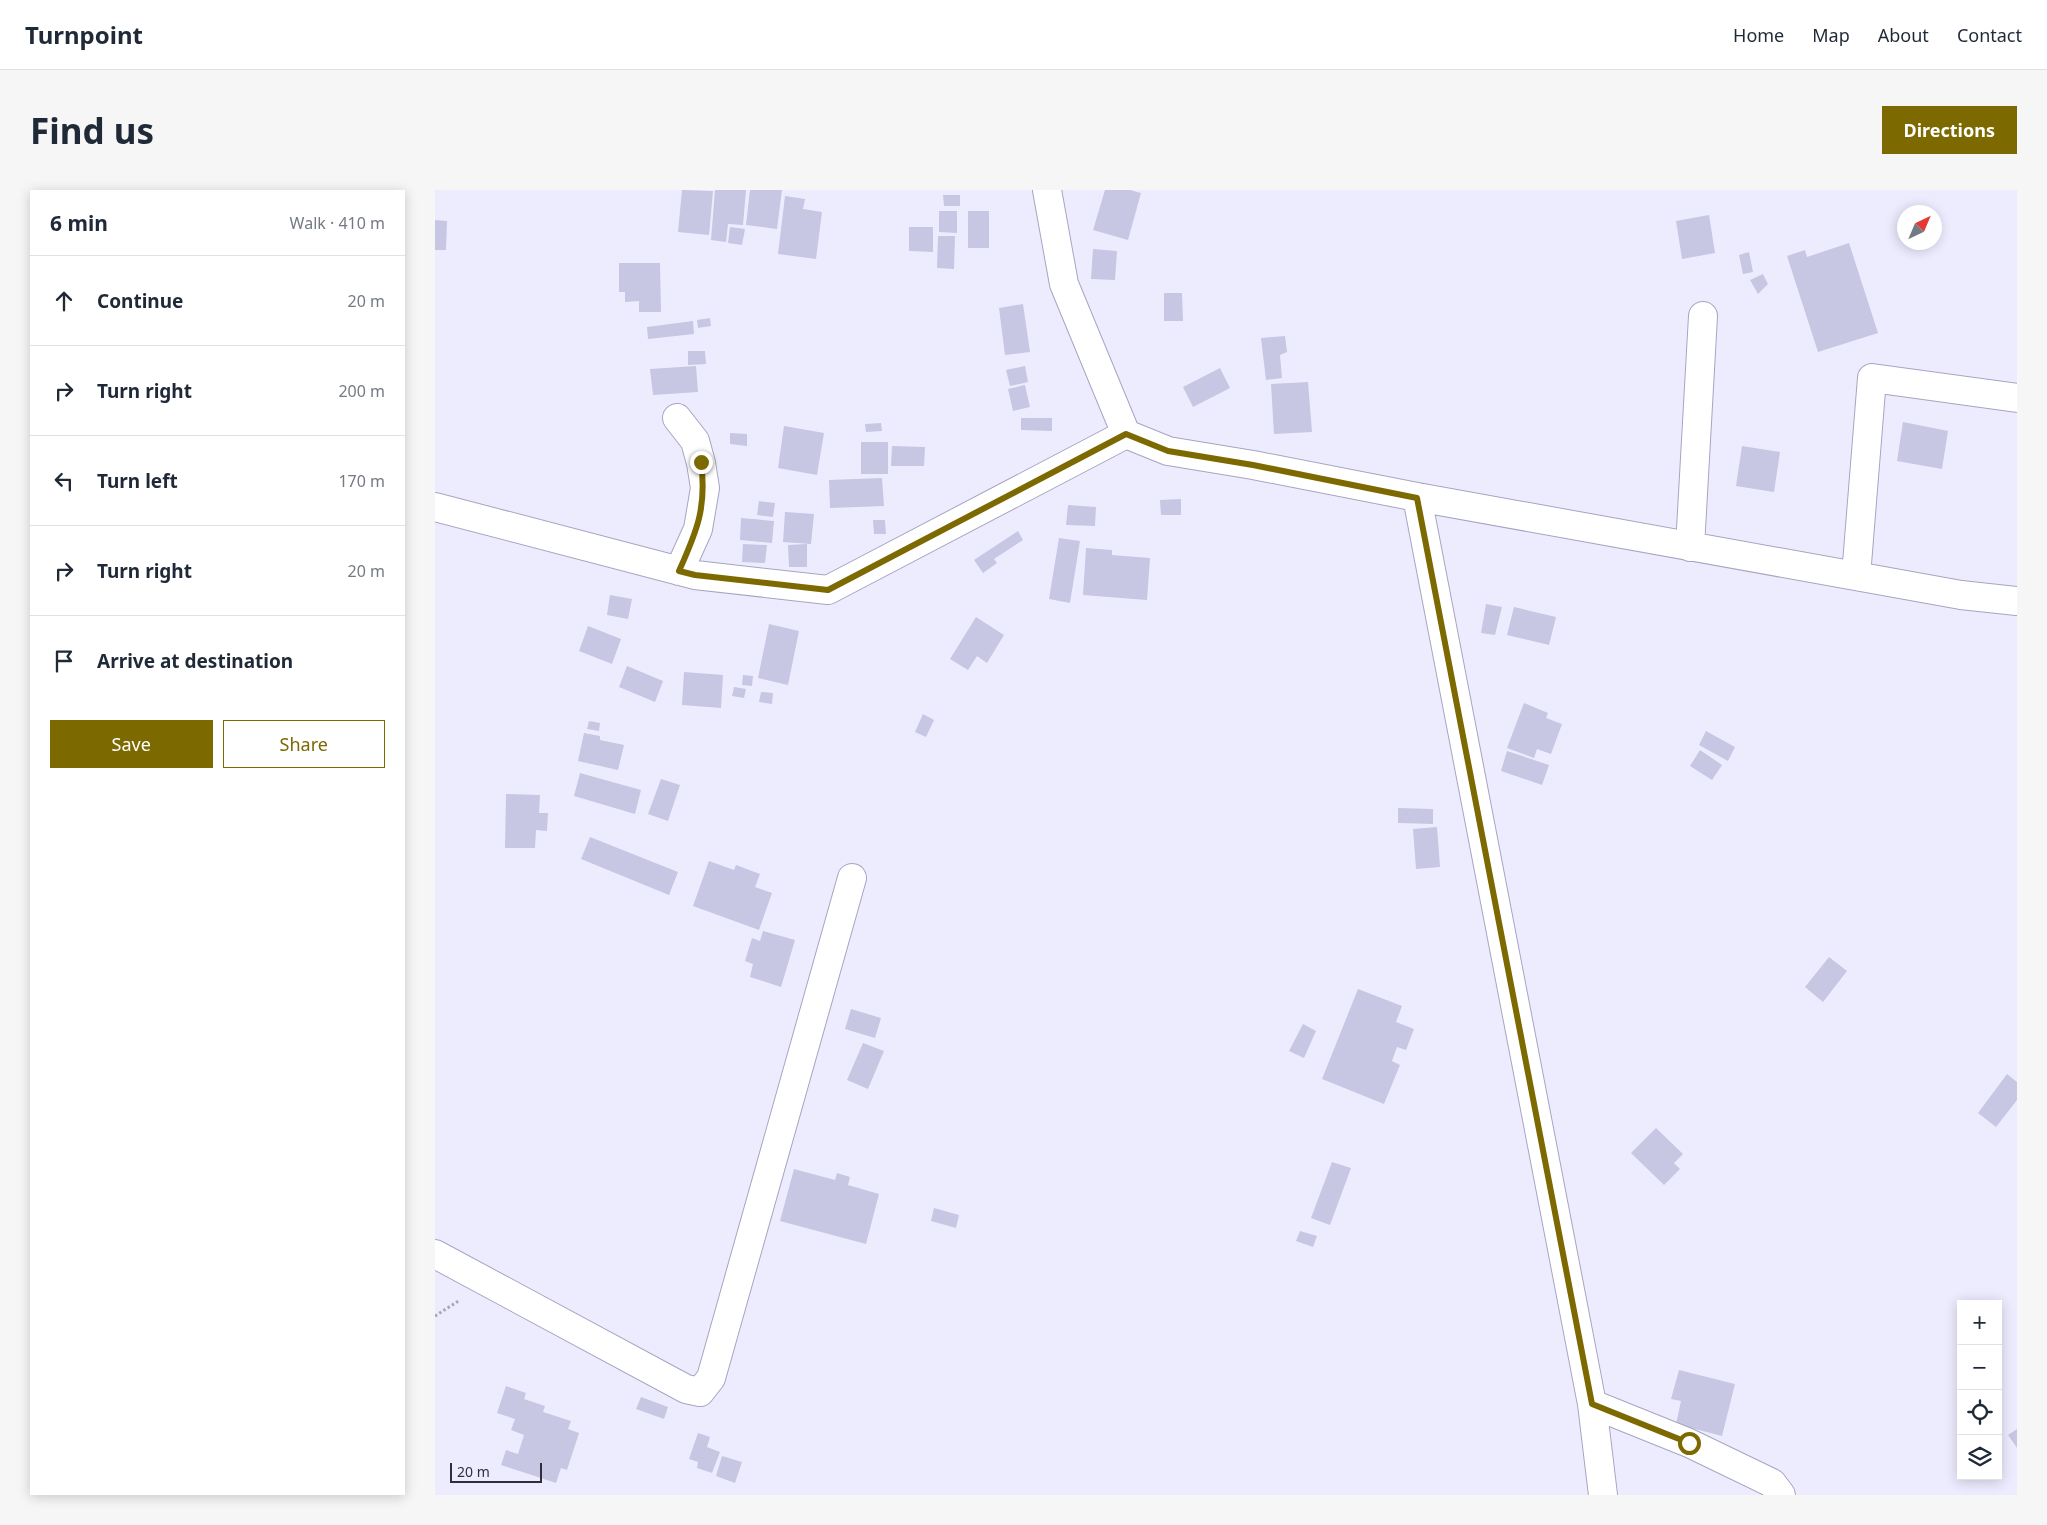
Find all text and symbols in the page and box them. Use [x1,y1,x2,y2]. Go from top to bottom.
text: Turnpoint [25,18,143,51]
text: Home [1733,23,1784,47]
text: Map [1812,23,1850,47]
text: About [1878,23,1929,47]
text: Contact [1957,23,2022,47]
button: Directions [1882,106,2017,154]
text: Find us [30,107,154,154]
north arrow [1897,205,1942,250]
text: 6 min [50,209,108,237]
text: Walk · 410 m [290,212,385,234]
icon: ahead [50,287,78,315]
text: Continue [97,288,183,314]
text: 20 m [348,290,385,312]
icon: right [50,377,78,405]
text: Turn right [97,378,192,404]
text: 200 m [338,380,385,402]
route end [690,451,713,474]
icon: left [50,467,78,495]
text: Turn left [97,468,178,494]
text: 170 m [338,470,385,492]
icon: right [50,557,78,585]
text: Turn right [97,558,192,584]
text: 20 m [348,560,385,582]
icon: arrive [50,647,78,675]
text: Arrive at destination [97,648,293,674]
button: Save [50,720,213,768]
button: Share [223,720,385,768]
map controls [1957,1300,2002,1480]
button: + [1957,1300,2002,1345]
button: − [1957,1345,2002,1390]
button: locate [1957,1390,2002,1435]
route start [1678,1432,1701,1455]
button: layers [1957,1435,2002,1480]
scale bar [450,1460,543,1483]
text: 20 m [457,1462,490,1481]

